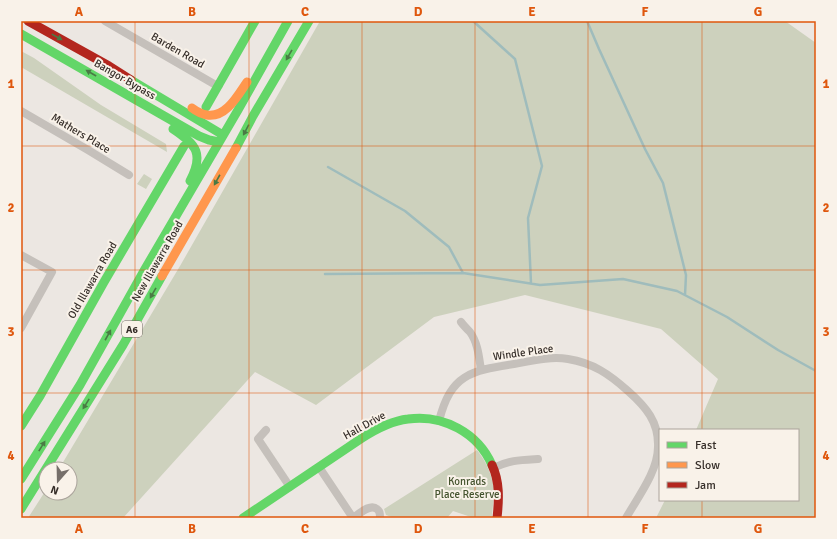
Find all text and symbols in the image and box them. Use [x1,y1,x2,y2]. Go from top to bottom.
text: A [75,4,84,20]
text: B [188,4,196,20]
text: C [301,4,309,20]
text: D [414,4,423,20]
text: E [528,4,536,20]
text: F [642,4,649,20]
text: G [754,4,762,20]
street label: Barden Road [149,30,207,71]
one-way arrow [51,34,63,40]
one-way arrow [285,50,293,60]
street label: Bangor Bypass [92,57,158,102]
one-way arrow [85,70,96,77]
text: 1 [7,76,15,92]
text: 1 [822,76,830,92]
street label: Mathers Place [49,111,113,156]
one-way arrow [242,124,249,136]
one-way arrow [214,174,221,186]
text: 2 [7,200,15,216]
text: 2 [822,200,830,216]
street label: New Illawarra Road [129,218,186,304]
street label: Old Illawarra Road [65,239,120,321]
one-way arrow [149,287,156,299]
road number: A6 [122,321,142,337]
text: 3 [7,324,15,340]
text: 3 [822,324,830,340]
one-way arrow [105,329,112,340]
street label: Windle Place [492,342,554,363]
one-way arrow [82,399,90,409]
street label: Hall Drive [341,409,388,442]
legend [659,429,799,501]
text: Fast [695,438,716,453]
one-way arrow [38,440,45,452]
text: 4 [7,448,15,464]
text: 4 [822,448,830,464]
text: Slow [695,458,720,473]
north arrow [38,461,78,501]
park label: Konrads Place Reserve [434,475,500,501]
text: Jam [695,478,716,493]
text: N [49,483,61,497]
text: A [75,521,84,537]
text: B [188,521,196,537]
text: C [301,521,309,537]
text: D [414,521,423,537]
text: E [528,521,536,537]
text: F [642,521,649,537]
text: G [754,521,762,537]

